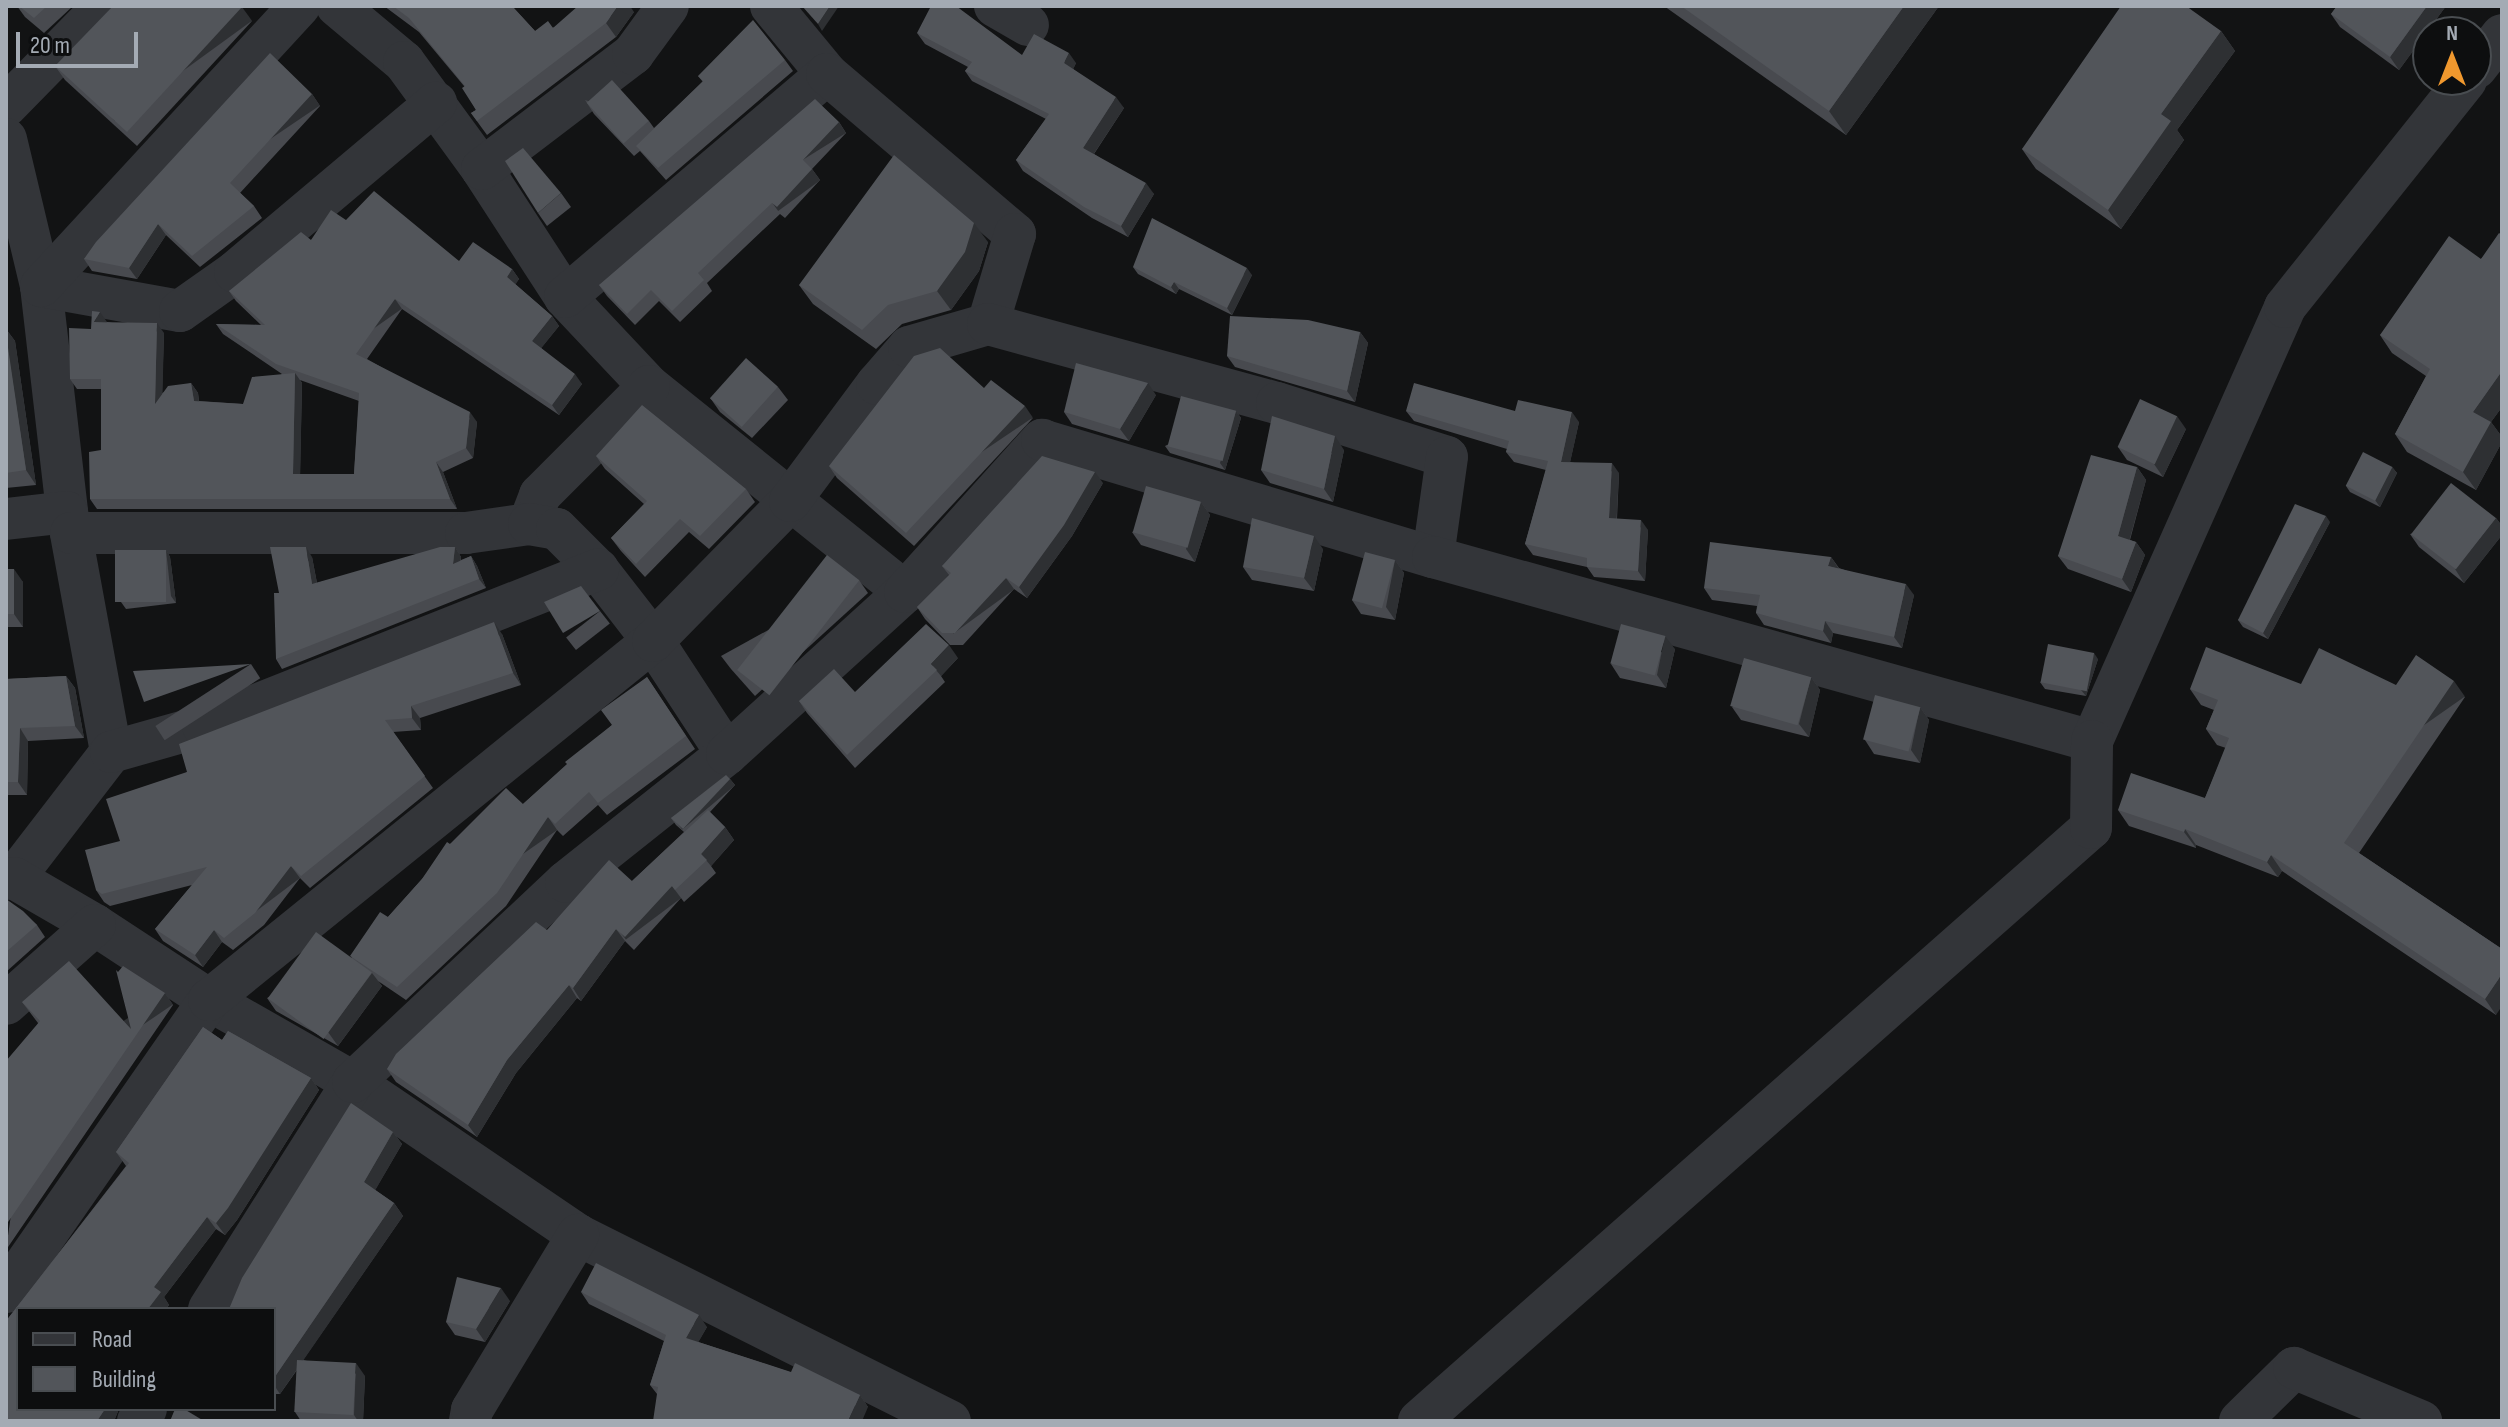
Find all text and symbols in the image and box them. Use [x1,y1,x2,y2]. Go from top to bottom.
scale bar [20,16,142,66]
north arrow [2412,16,2492,96]
text: N [2446,20,2458,47]
text: 20 m [30,31,70,60]
legend [16,1307,276,1411]
text: Road [92,1325,132,1354]
text: Building [92,1365,156,1394]

